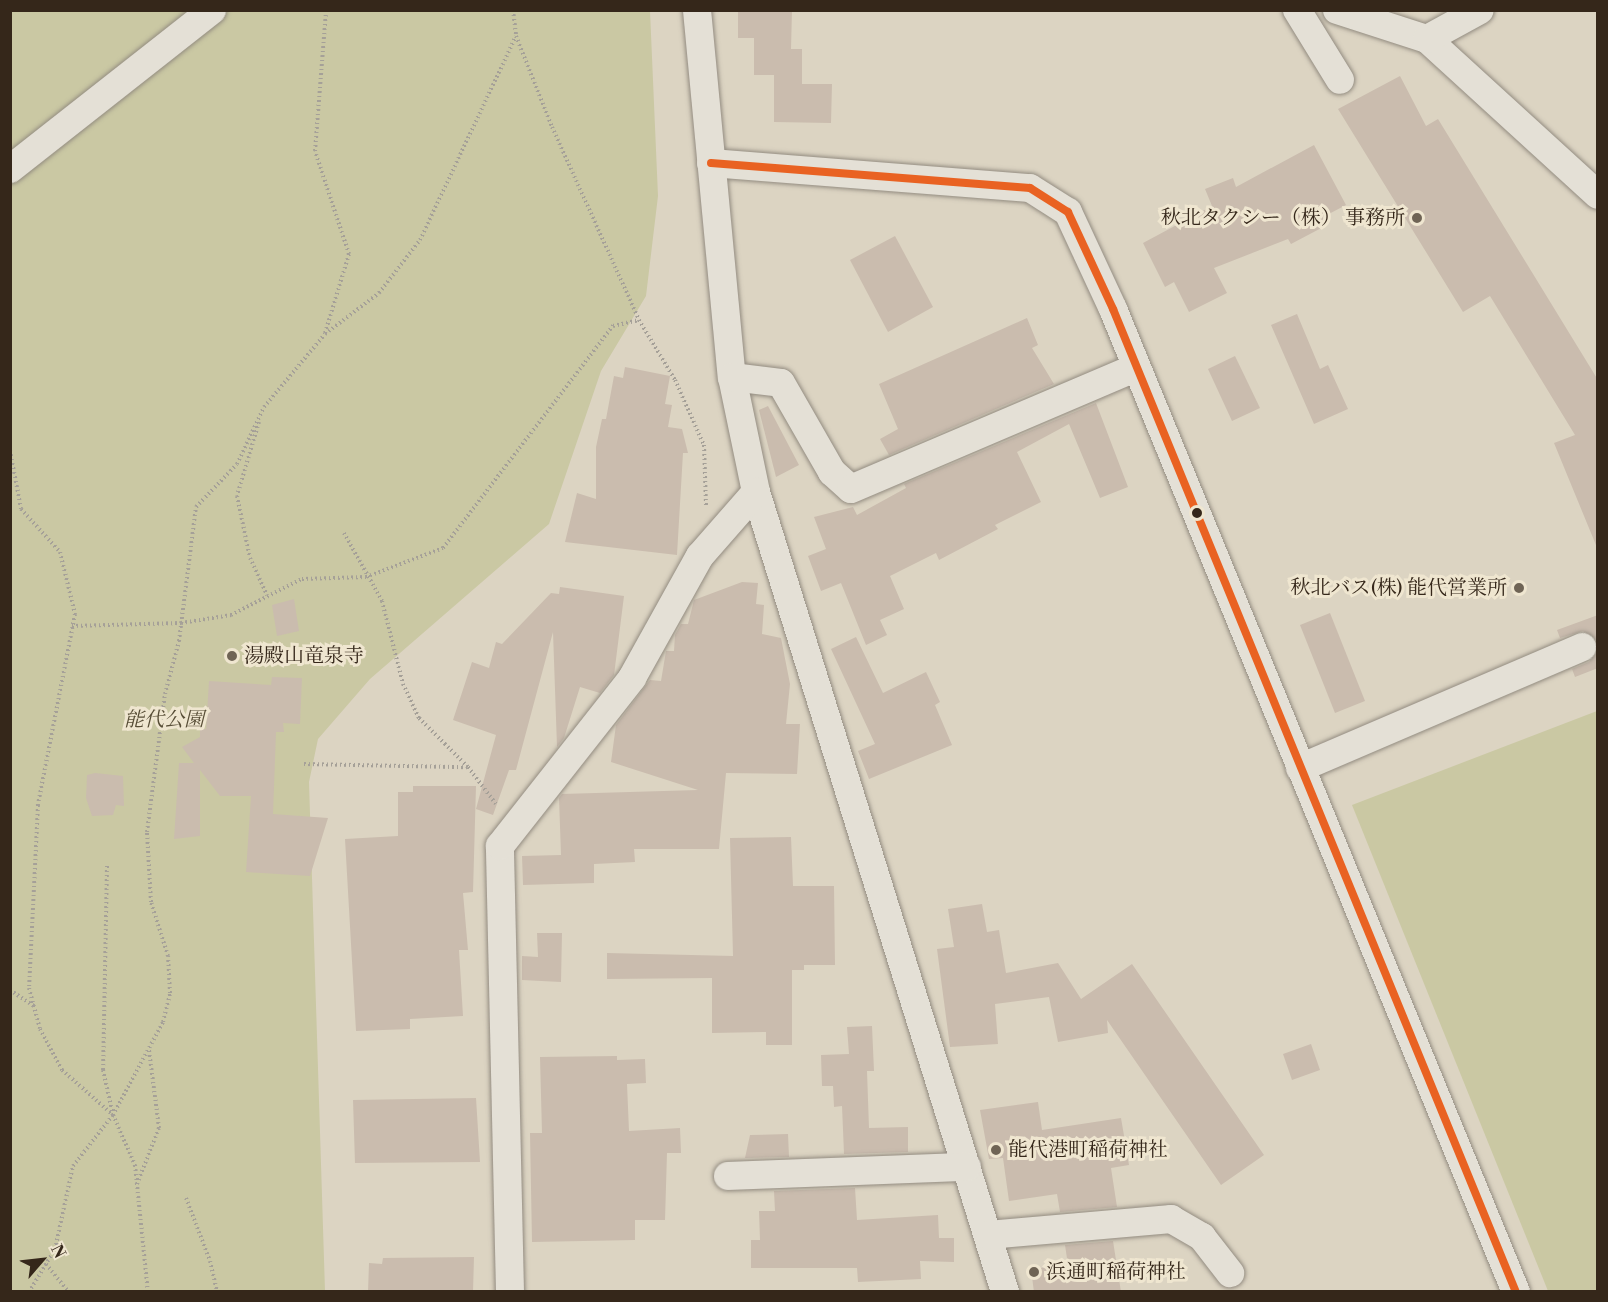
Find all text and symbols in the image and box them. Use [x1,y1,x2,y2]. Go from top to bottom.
place label: 秋北タクシー（株） 事務所 [1161,206,1405,230]
marker: 秋北タクシー（株） 事務所 [1410,211,1424,225]
unlabelled marker [1191,507,1203,519]
place label: 秋北バス(株) 能代営業所 [1291,576,1507,600]
marker: 秋北バス(株) 能代営業所 [1512,581,1526,595]
place label: 湯殿山竜泉寺 [244,644,364,668]
marker: 湯殿山竜泉寺 [225,649,239,663]
park label: 能代公園 [124,708,204,732]
place label: 能代港町稲荷神社 [1008,1138,1168,1162]
marker: 能代港町稲荷神社 [989,1143,1003,1157]
north arrow [12,1230,72,1290]
text: N [46,1241,70,1262]
place label: 浜通町稲荷神社 [1046,1260,1186,1284]
marker: 浜通町稲荷神社 [1027,1265,1041,1279]

